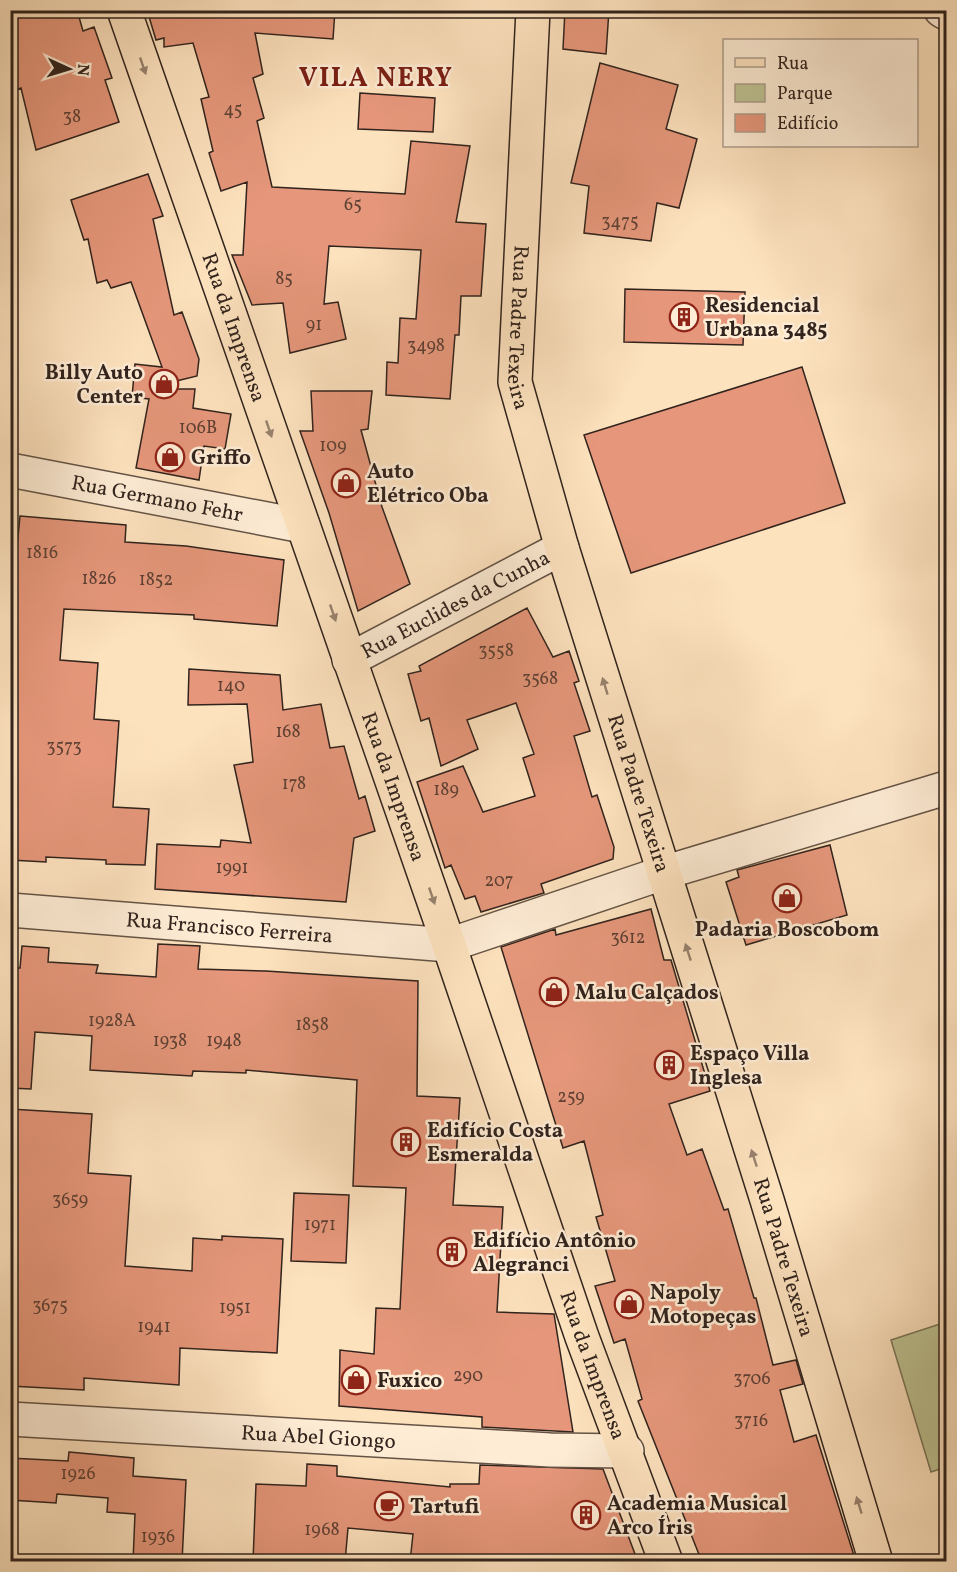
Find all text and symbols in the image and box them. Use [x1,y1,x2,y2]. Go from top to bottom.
north arrow [39,39,99,99]
legend [723,39,918,147]
text: Rua [777,52,808,77]
one-way arrow [139,57,148,75]
district label: VILA NERY [299,60,453,98]
text: N [71,63,93,77]
text: Parque [777,82,832,107]
house number: 45 [224,98,242,123]
house number: 38 [63,105,81,130]
text: Edifício [777,112,838,137]
house number: 65 [344,193,362,218]
house number: 3475 [601,210,639,235]
street label: Rua Padre Texeira [499,245,535,413]
street label: Rua da Imprensa [194,249,272,406]
house number: 85 [275,267,293,292]
place label: Residencial Urbana 3485 [705,292,827,345]
building icon: Residencial Urbana 3485 [668,301,700,333]
house number: 91 [306,313,322,338]
house number: 3498 [407,334,445,359]
place label: Billy Auto Center [45,359,143,412]
shop icon: Billy Auto Center [148,368,180,400]
house number: 106B [179,416,217,441]
one-way arrow [265,420,274,438]
house number: 109 [319,434,347,459]
shop icon: Griffo [154,441,186,473]
place label: Griffo [191,444,251,473]
place label: Auto Elétrico Oba [367,458,489,511]
shop icon: Auto Elétrico Oba [330,467,362,499]
street label: Rua Germano Fehr [69,469,245,530]
house number: 1816 [26,541,58,566]
street label: Rua Euclides da Cunha [356,544,555,667]
house number: 1826 [82,567,116,592]
house number: 1852 [139,568,173,593]
one-way arrow [329,604,338,622]
house number: 3558 [478,639,514,664]
house number: 3568 [522,667,558,692]
house number: 140 [217,674,245,699]
one-way arrow [600,677,609,695]
street label: Rua da Imprensa [353,708,432,866]
street label: Rua Padre Texeira [599,711,676,877]
house number: 168 [275,720,301,745]
house number: 3573 [46,735,82,760]
house number: 178 [282,772,306,797]
house number: 189 [433,778,459,803]
house number: 1991 [216,856,248,881]
house number: 207 [484,869,514,894]
shop icon: Padaria Boscobom [771,882,803,914]
one-way arrow [428,887,438,905]
street label: Rua Francisco Ferreira [125,906,334,952]
place label: Padaria Boscobom [695,916,879,945]
house number: 3612 [611,926,646,951]
one-way arrow [683,943,692,961]
shop icon: Malu Calçados [538,976,570,1008]
place label: Malu Calçados [575,979,719,1008]
house number: 1928A [88,1009,136,1034]
house number: 1858 [295,1013,329,1038]
house number: 1938 [153,1029,187,1054]
house number: 1948 [206,1029,242,1054]
place label: Espaço Villa Inglesa [690,1040,810,1093]
building icon: Espaço Villa Inglesa [653,1049,685,1081]
house number: 259 [557,1085,585,1110]
place label: Edifício Costa Esmeralda [427,1117,563,1170]
building icon: Edifício Costa Esmeralda [390,1126,422,1158]
one-way arrow [749,1149,758,1167]
street label: Rua Padre Texeira [745,1174,820,1341]
house number: 3659 [52,1188,88,1213]
house number: 1971 [304,1213,336,1238]
place label: Edifício Antônio Alegranci [473,1227,636,1280]
building icon: Edifício Antônio Alegranci [436,1236,468,1268]
place label: Napoly Motopeças [650,1279,756,1332]
street label: Rua da Imprensa [551,1287,632,1444]
shop icon: Napoly Motopeças [613,1288,645,1320]
house number: 3675 [32,1294,68,1319]
house number: 1951 [219,1296,251,1321]
house number: 1941 [137,1315,171,1340]
shop icon: Fuxico [340,1364,372,1396]
house number: 290 [453,1364,483,1389]
place label: Fuxico [377,1367,442,1396]
house number: 3706 [733,1367,771,1392]
house number: 3716 [734,1409,768,1434]
street label: Rua Abel Giongo [240,1419,397,1457]
house number: 1926 [60,1462,96,1487]
cafe icon: Tartufi [373,1490,405,1522]
place label: Academia Musical Arco Íris [607,1490,787,1543]
place label: Tartufi [410,1493,479,1522]
one-way arrow [854,1496,863,1514]
building icon: Academia Musical Arco Íris [570,1499,602,1531]
house number: 1968 [304,1518,340,1543]
house number: 1936 [141,1525,175,1550]

